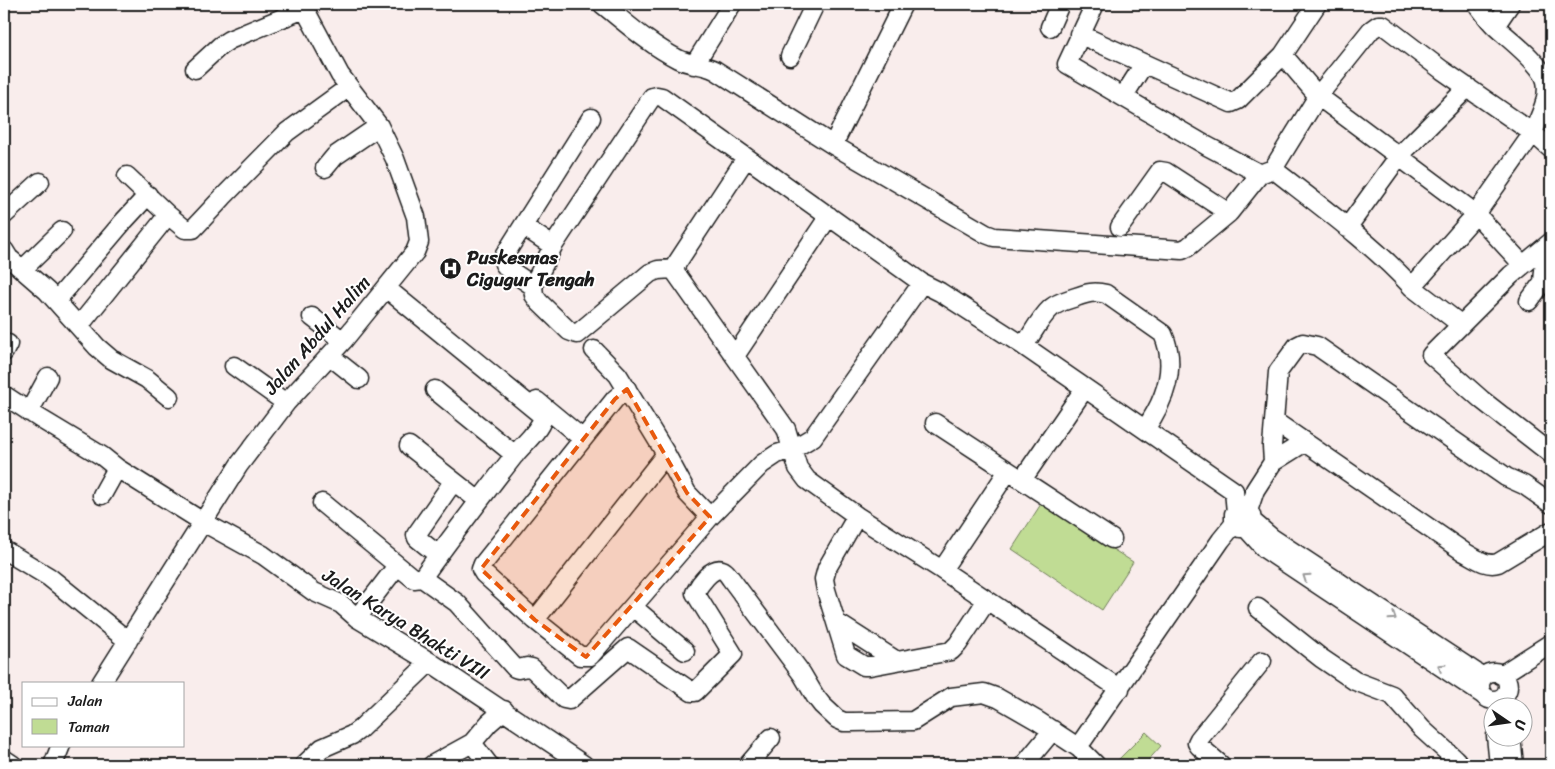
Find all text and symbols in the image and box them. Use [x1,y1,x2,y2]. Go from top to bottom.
place label: Puskesmas Cigugur Tengah [466,241,594,296]
hospital icon: Puskesmas Cigugur Tengah [439,256,463,280]
street label: Jalan Abdul Halim [255,267,379,403]
street label: Jalan Karya Bhakti VIII [315,558,497,689]
one-way arrow [1302,574,1312,583]
one-way arrow [1387,611,1396,621]
one-way arrow [1438,664,1447,673]
legend [22,682,185,746]
text: Jalan [67,688,102,714]
north arrow [1482,696,1532,746]
text: Taman [68,714,110,740]
text: U [1507,717,1533,733]

